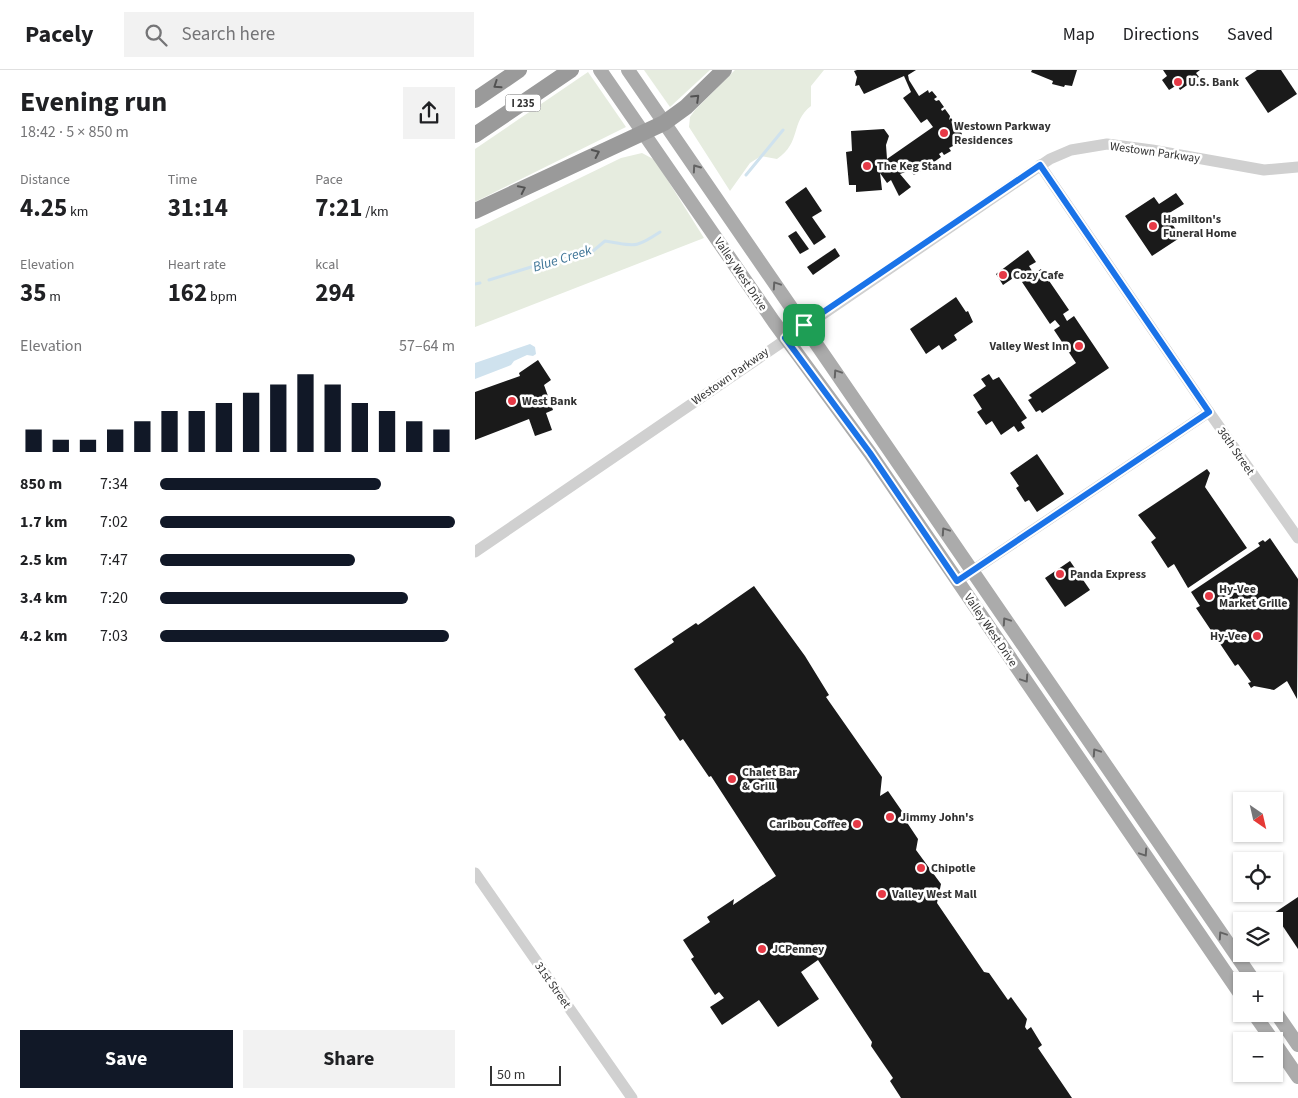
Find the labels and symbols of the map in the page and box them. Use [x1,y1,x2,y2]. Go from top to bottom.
place label: U.S. Bank [1188,74,1239,91]
marker: U.S. Bank [1172,76,1184,88]
one-way arrow [493,79,503,88]
road number: I 235 [505,94,541,112]
one-way arrow [690,95,699,104]
place label: Westown Parkway Residences [954,118,1052,149]
marker: Westown Parkway Residences [938,127,950,139]
street label: Westown Parkway [1109,138,1201,167]
one-way arrow [591,149,600,160]
place label: The Keg Stand [877,158,952,175]
marker: The Keg Stand [861,160,873,172]
one-way arrow [693,164,702,174]
one-way arrow [517,184,526,195]
place label: Hamilton's Funeral Home [1163,211,1237,242]
marker: Hamilton's Funeral Home [1147,220,1159,232]
street label: Valley West Drive [710,234,771,314]
water label: Blue Creek [530,240,595,277]
place label: Cozy Cafe [1013,267,1064,284]
marker: Cozy Cafe [997,269,1009,281]
one-way arrow [773,281,782,291]
pin [783,304,825,346]
place label: Valley West Inn [988,338,1069,355]
marker: Valley West Inn [1073,340,1085,352]
street label: Westown Parkway [688,343,773,409]
one-way arrow [834,369,843,379]
place label: West Bank [522,393,577,410]
marker: West Bank [506,395,518,407]
street label: 36th Street [1213,424,1258,479]
one-way arrow [942,527,951,536]
place label: Panda Express [1070,566,1146,583]
marker: Panda Express [1054,568,1066,580]
place label: Hy-Vee Market Grille [1219,581,1287,612]
street label: Valley West Drive [960,590,1021,670]
marker: Hy-Vee Market Grille [1203,590,1215,602]
one-way arrow [1003,617,1012,627]
place label: Hy-Vee [1210,628,1247,645]
marker: Hy-Vee [1251,630,1263,642]
one-way arrow [1019,673,1028,683]
one-way arrow [1093,748,1102,757]
place label: Chalet Bar & Grill [742,764,797,795]
marker: Chalet Bar & Grill [726,773,738,785]
north arrow [1233,792,1283,842]
place label: Jimmy John's [900,809,974,826]
marker: Jimmy John's [884,811,896,823]
place label: Caribou Coffee [769,816,847,833]
marker: Caribou Coffee [851,818,863,830]
one-way arrow [1138,847,1147,857]
place label: Chipotle [931,860,976,877]
marker: Chipotle [915,862,927,874]
place label: Valley West Mall [891,886,977,903]
marker: Valley West Mall [876,888,888,900]
one-way arrow [1219,931,1228,941]
place label: JCPenney [772,941,825,958]
marker: JCPenney [756,943,768,955]
street label: 31st Street [530,959,575,1012]
scale bar [490,1063,561,1086]

